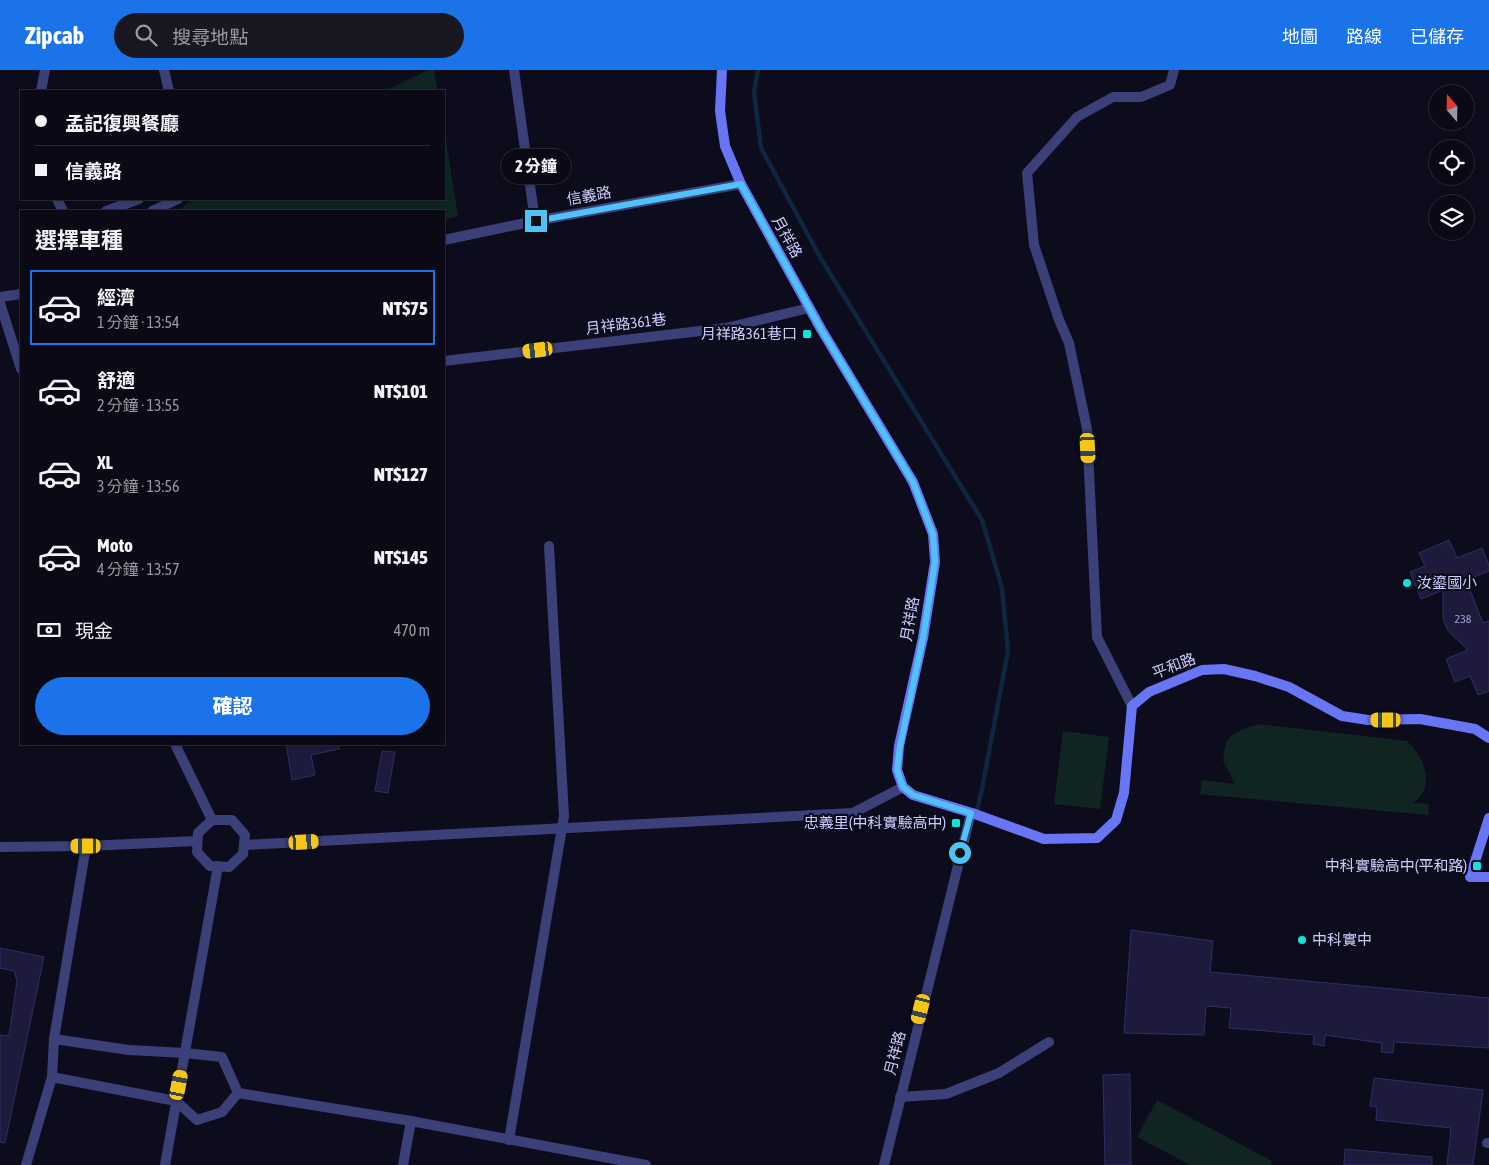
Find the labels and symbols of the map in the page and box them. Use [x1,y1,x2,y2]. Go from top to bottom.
north arrow [1429,85,1474,130]
callout: 2 分鐘 [501,148,571,184]
street label: 信義路 [565,183,613,208]
route end [525,210,547,232]
street label: 月祥路 [769,213,806,261]
street label: 月祥路361巷 [585,310,667,337]
place label: 月祥路361巷口 [701,325,797,342]
marker: 月祥路361巷口 [801,328,813,340]
car [522,341,553,359]
car [1079,433,1096,463]
place label: 汝鎏國小 [1417,574,1477,591]
marker: 汝鎏國小 [1401,577,1413,589]
street label: 月祥路 [897,595,922,643]
house number: 238 [1455,612,1472,626]
street label: 平和路 [1150,650,1198,682]
car [1371,713,1401,728]
place label: 忠義里(中科實驗高中) [804,814,946,831]
marker: 忠義里(中科實驗高中) [950,817,962,829]
car [288,834,319,850]
car [71,839,101,854]
route start [949,842,971,864]
place label: 中科實驗高中(平和路) [1325,857,1467,874]
marker: 中科實驗高中(平和路) [1471,860,1483,872]
place label: 中科實中 [1312,931,1372,948]
marker: 中科實中 [1296,934,1308,946]
car [910,993,931,1025]
street label: 月祥路 [881,1029,908,1077]
car [168,1069,189,1101]

